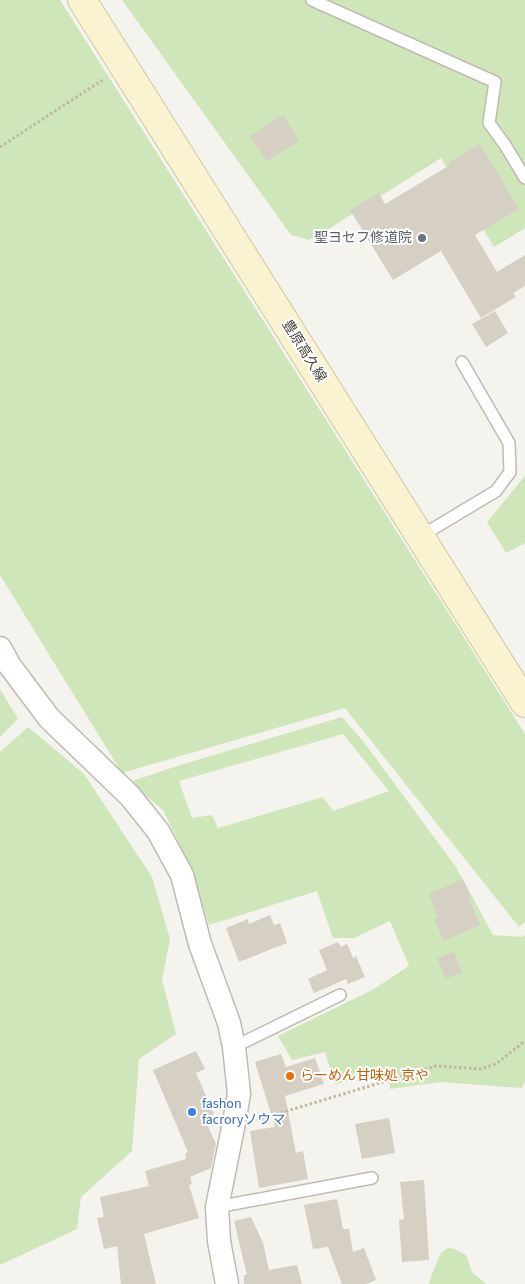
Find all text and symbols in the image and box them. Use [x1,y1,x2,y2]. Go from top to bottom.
place label: 聖ヨセフ修道院 [314,228,412,248]
marker: 聖ヨセフ修道院 [416,232,428,244]
street label: 豊原高久線 [277,316,331,386]
place label: らーめん甘味処 京や [300,1066,429,1086]
marker: らーめん甘味処 京や [284,1070,296,1082]
place label: fashon facroryソウマ [202,1094,285,1130]
marker: fashon facroryソウマ [186,1106,198,1118]

